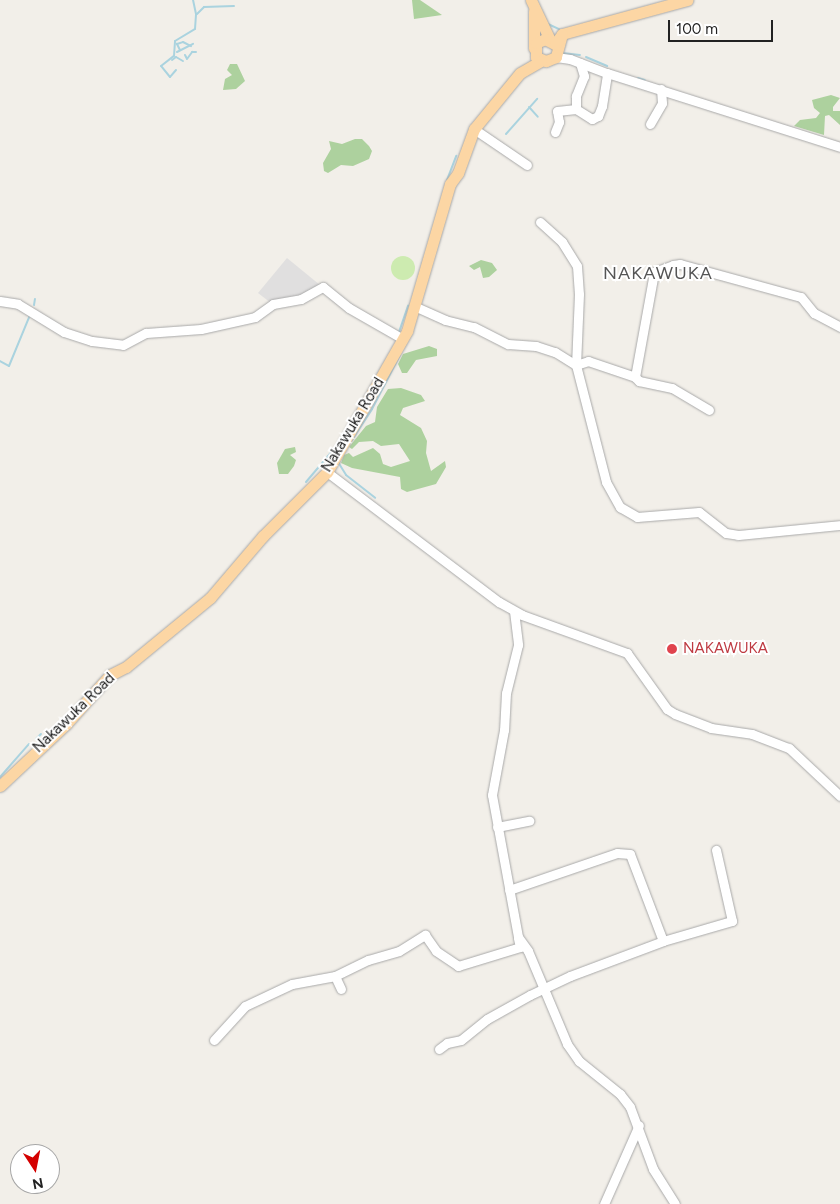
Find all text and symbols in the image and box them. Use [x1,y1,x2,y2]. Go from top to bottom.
scale bar [670,10,775,42]
text: 100 m [676,20,718,38]
district label: NAKAWUKA [602,262,714,284]
street label: Nakawuka Road [318,374,388,476]
place label: NAKAWUKA [683,640,768,658]
marker: NAKAWUKA [665,642,679,656]
street label: Nakawuka Road [29,669,119,757]
north arrow [10,1144,60,1194]
text: N [31,1174,45,1193]

